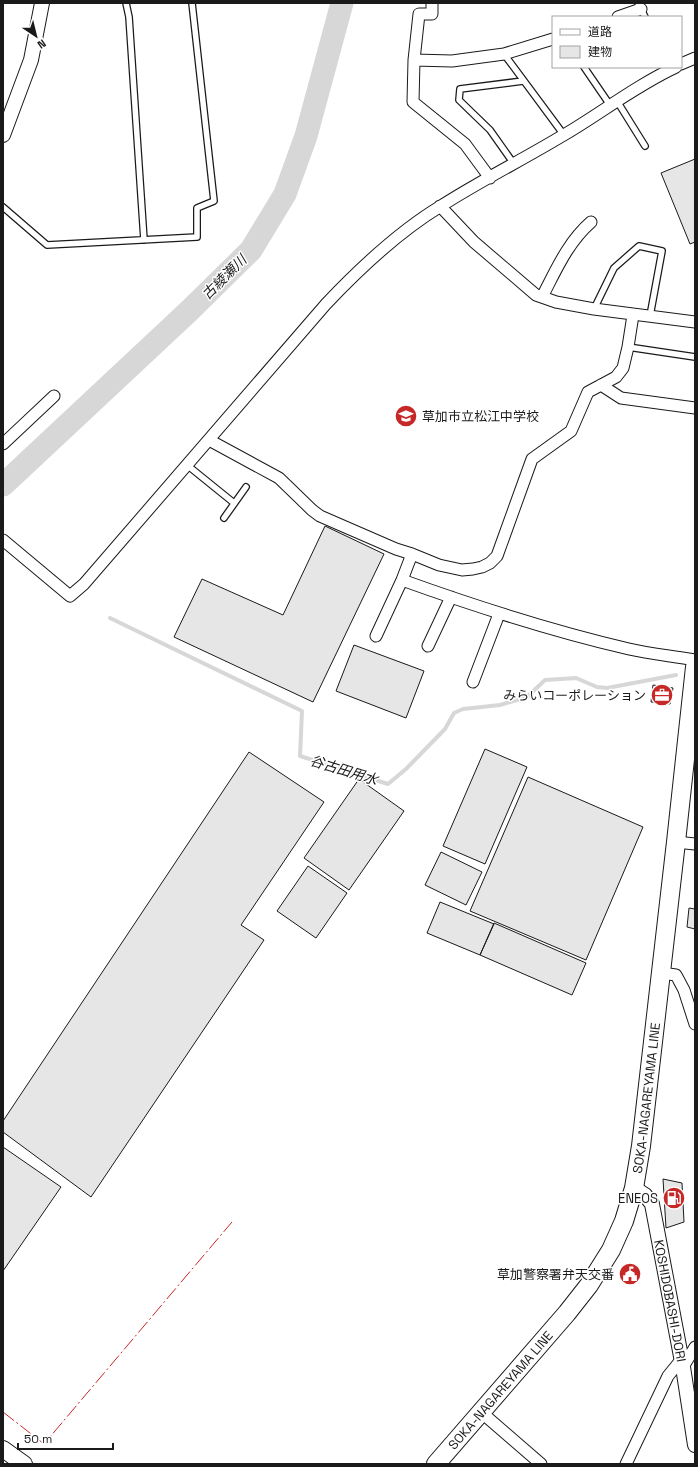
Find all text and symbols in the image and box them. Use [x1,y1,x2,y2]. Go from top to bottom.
north arrow [16,16,56,56]
legend [552,16,682,68]
text: 道路 [588,24,612,40]
text: N [35,36,49,52]
text: 建物 [588,44,612,60]
water label: 古綾瀬川 [198,249,252,303]
school or university icon: 草加市立松江中学校 [393,403,419,429]
place label: 草加市立松江中学校 [422,408,539,425]
office icon: みらいコーポレーション [649,682,675,708]
place label: みらいコーポレーション [503,687,646,704]
water label: 谷古田用水 [308,751,382,789]
street label: SOKA-NAGAREYAMA LINE [628,1022,664,1175]
fuel station icon: ENEOS [661,1185,687,1211]
place label: ENEOS [618,1190,658,1207]
street label: KOSHIDOBASHI-DORI [650,1238,690,1363]
public building icon: 草加警察署弁天交番 [617,1261,643,1287]
place label: 草加警察署弁天交番 [497,1266,614,1283]
street label: SOKA-NAGAREYAMA LINE [444,1327,556,1453]
scale bar [18,1425,113,1451]
text: 50 m [24,1431,52,1447]

